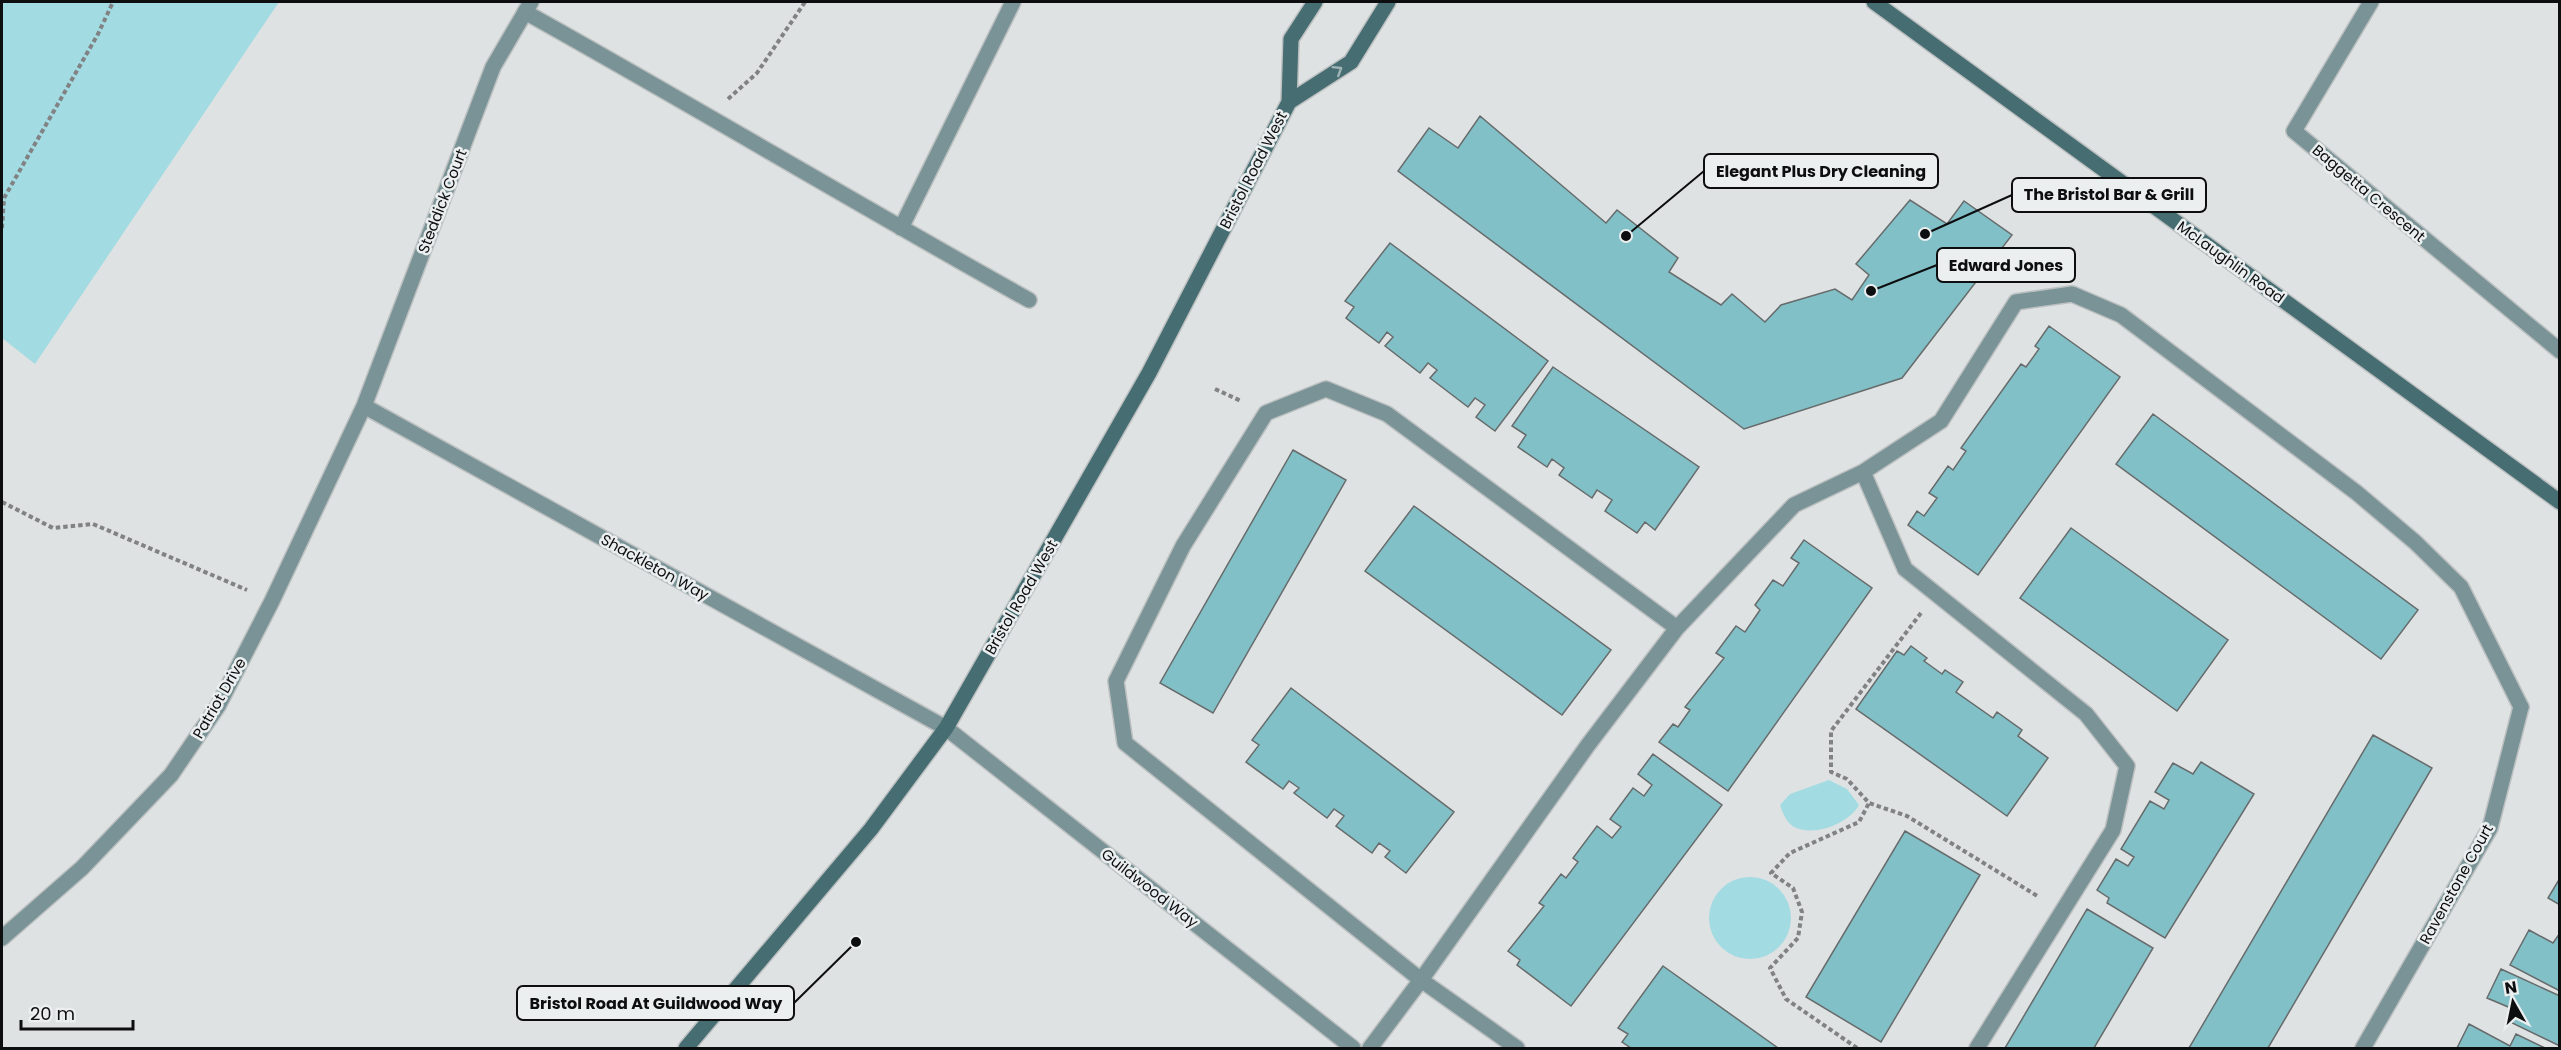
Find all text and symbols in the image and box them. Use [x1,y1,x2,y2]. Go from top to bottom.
one-way arrow [1332,66,1342,78]
street label: Bristol Road West [1214,108,1292,232]
street label: Baggetta Crescent [2308,139,2430,247]
street label: Steddick Court [412,146,472,256]
callout: Elegant Plus Dry Cleaning [1704,154,1938,188]
text: Elegant Plus Dry Cleaning [1716,160,1926,183]
callout: The Bristol Bar & Grill [2012,178,2206,212]
text: The Bristol Bar & Grill [2024,183,2194,206]
street label: McLaughlin Road [2173,216,2289,308]
callout: Edward Jones [1937,248,2075,282]
text: Edward Jones [1949,254,2063,277]
street label: Shackleton Way [597,529,713,606]
street label: Bristol Road West [980,536,1062,658]
street label: Patriot Drive [187,654,251,742]
street label: Ravenstone Court [2414,820,2498,948]
street label: Guildwood Way [1097,844,1203,933]
north arrow [2483,972,2543,1032]
text: N [2503,975,2518,1000]
callout: Bristol Road At Guildwood Way [517,986,794,1020]
text: Bristol Road At Guildwood Way [530,992,783,1015]
scale bar [21,993,134,1031]
text: 20 m [30,1001,75,1026]

